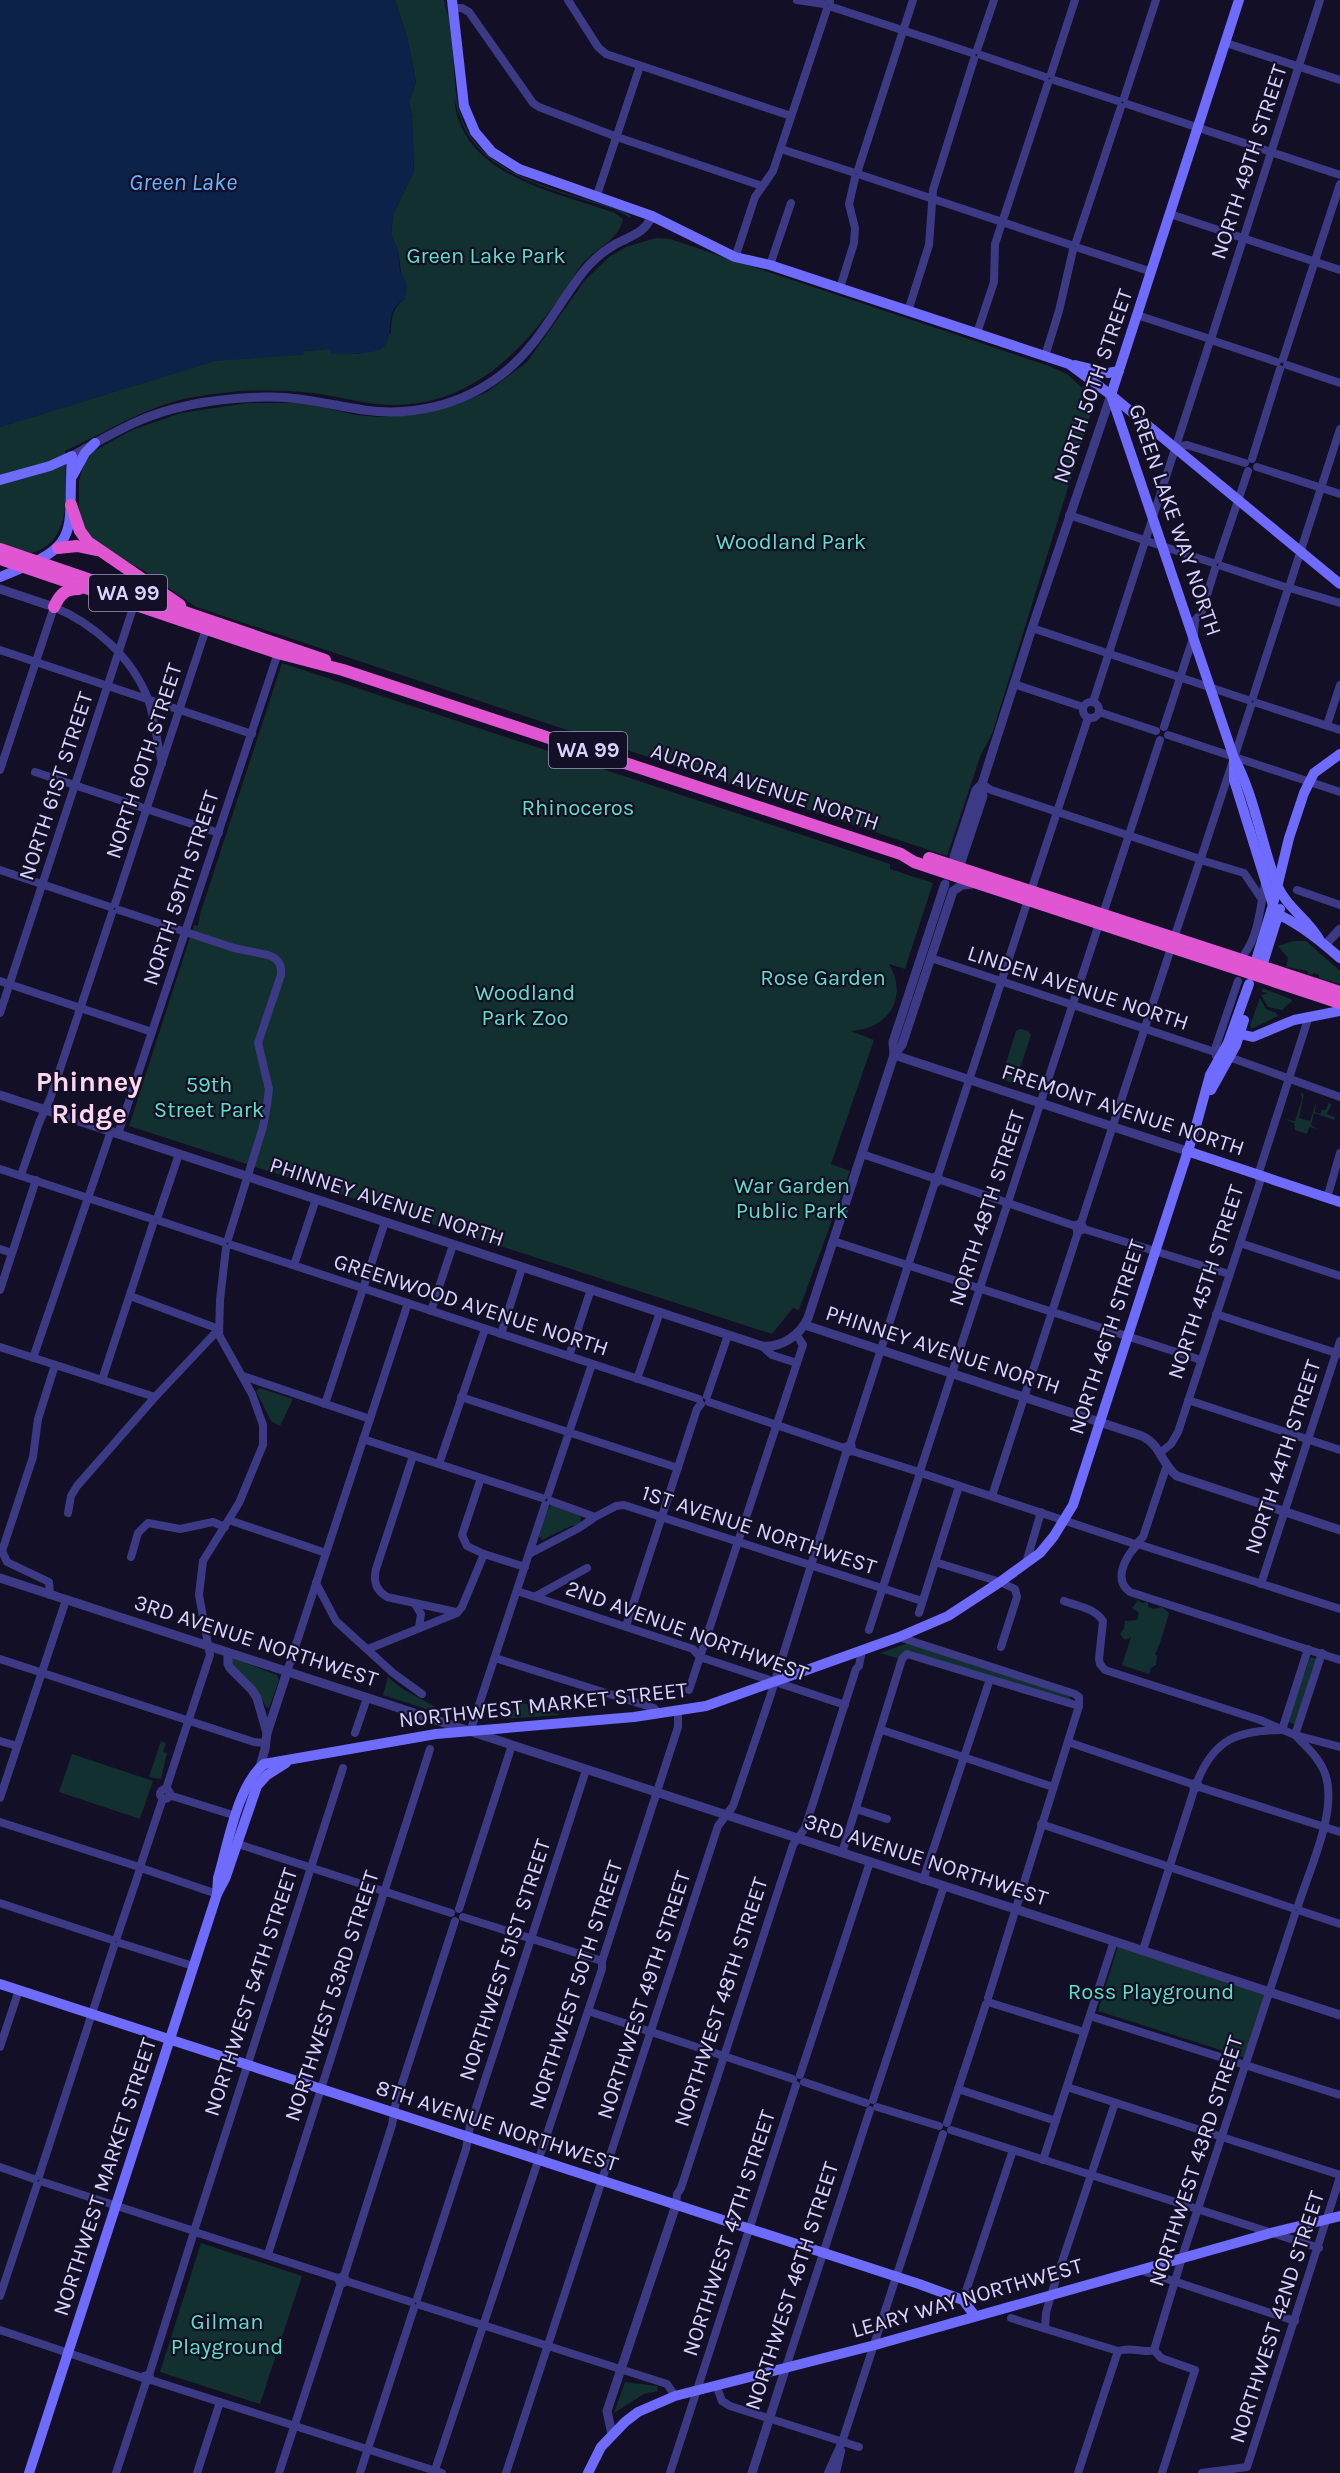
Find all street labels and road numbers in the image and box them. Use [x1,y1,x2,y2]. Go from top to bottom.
street label: NORTH 49TH STREET [1205,61,1293,263]
street label: NORTH 50TH STREET [1048,286,1138,486]
street label: GREEN LAKE WAY NORTH [1123,401,1227,639]
road number: WA 99 [89,575,167,611]
street label: NORTH 60TH STREET [100,660,188,862]
street label: NORTH 61ST STREET [13,688,99,884]
road number: WA 99 [549,732,627,768]
street label: AURORA AVENUE NORTH [648,738,882,836]
street label: NORTH 59TH STREET [137,787,225,989]
street label: LINDEN AVENUE NORTH [964,940,1192,1036]
street label: FREMONT AVENUE NORTH [998,1058,1248,1162]
street label: NORTH 48TH STREET [943,1107,1031,1309]
street label: PHINNEY AVENUE NORTH [266,1152,508,1252]
street label: NORTH 45TH STREET [1162,1182,1250,1382]
street label: NORTH 46TH STREET [1063,1236,1151,1438]
street label: GREENWOOD AVENUE NORTH [330,1248,612,1362]
street label: PHINNEY AVENUE NORTH [822,1300,1064,1400]
street label: NORTH 44TH STREET [1239,1357,1327,1557]
street label: 1ST AVENUE NORTHWEST [638,1480,880,1580]
street label: 2ND AVENUE NORTHWEST [562,1575,812,1687]
street label: 3RD AVENUE NORTHWEST [131,1589,381,1693]
street label: NORTHWEST MARKET STREET [397,1677,689,1733]
street label: 3RD AVENUE NORTHWEST [801,1808,1051,1912]
street label: NORTHWEST 51ST STREET [454,1836,556,2084]
street label: NORTHWEST 50TH STREET [523,1857,629,2113]
street label: NORTHWEST 54TH STREET [199,1865,303,2119]
street label: NORTHWEST 53RD STREET [279,1867,385,2125]
street label: NORTHWEST 49TH STREET [592,1868,696,2122]
street label: NORTHWEST 48TH STREET [668,1874,774,2130]
street label: NORTHWEST 43RD STREET [1143,2032,1249,2290]
street label: NORTHWEST MARKET STREET [48,2035,162,2319]
street label: 8TH AVENUE NORTHWEST [373,2075,621,2177]
street label: NORTHWEST 47TH STREET [677,2107,781,2359]
street label: NORTHWEST 46TH STREET [740,2159,844,2413]
street label: NORTHWEST 42ND STREET [1224,2188,1330,2446]
street label: LEARY WAY NORTHWEST [848,2253,1086,2343]

